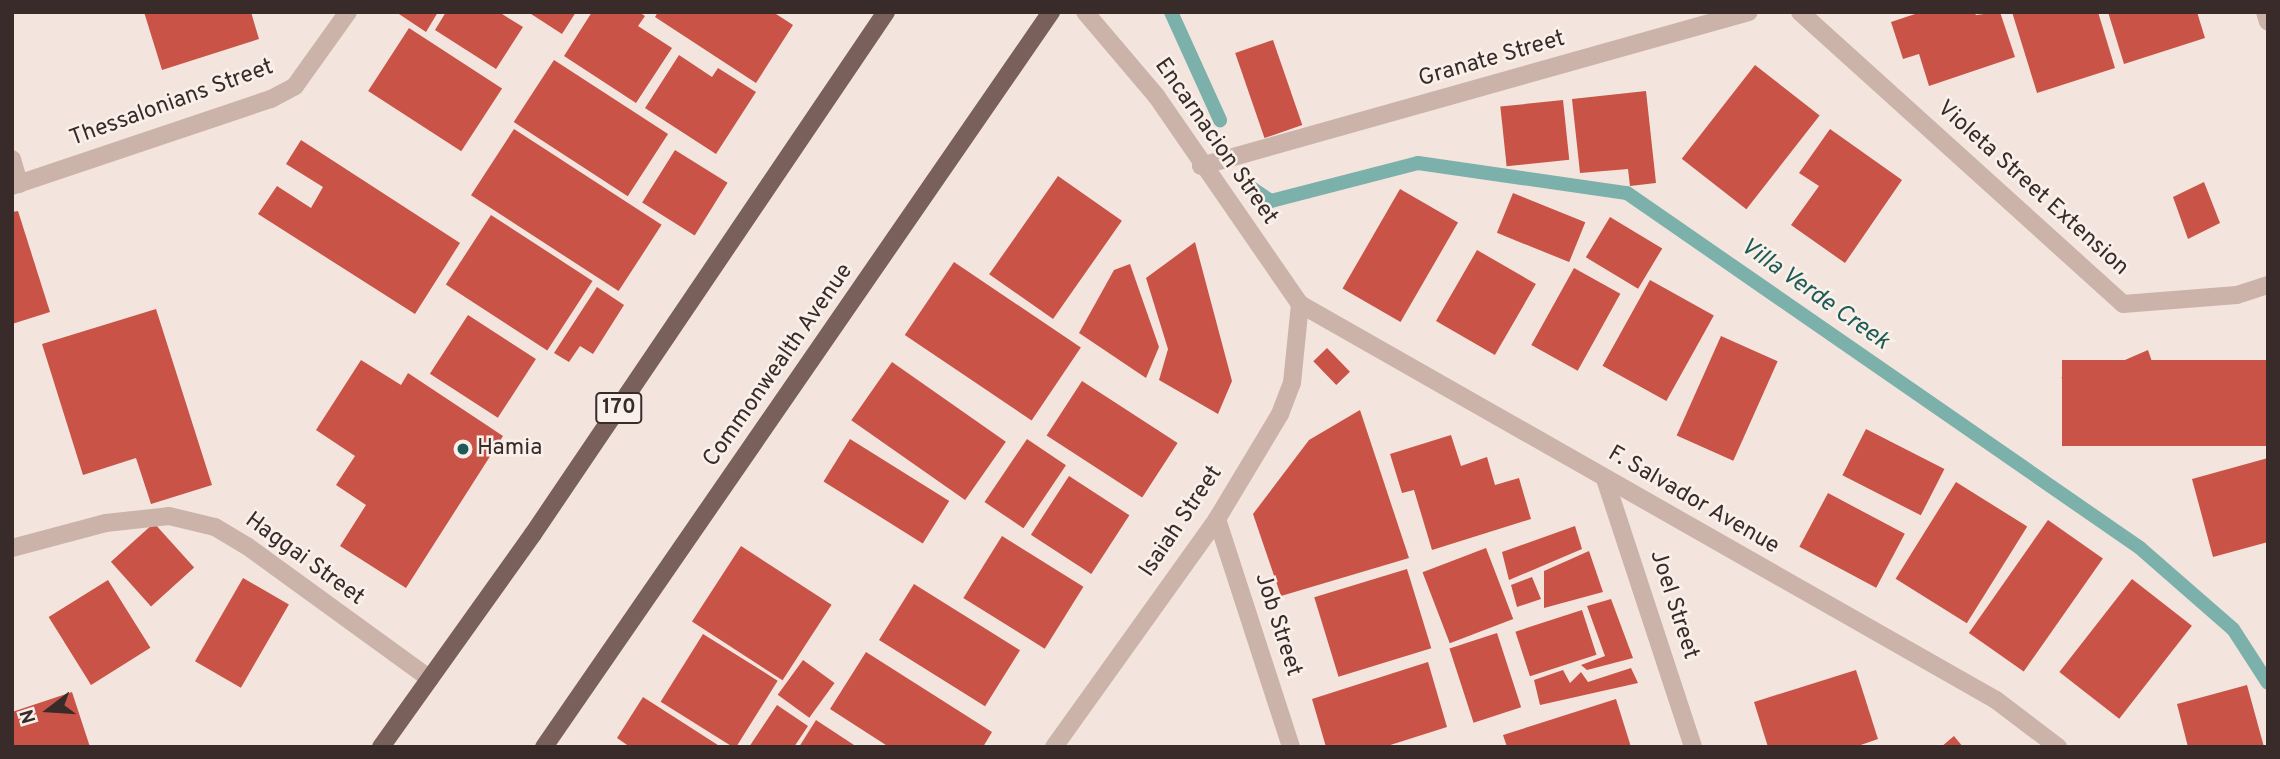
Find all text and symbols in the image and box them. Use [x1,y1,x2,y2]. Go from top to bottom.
street label: Granate Street [1416,26,1568,94]
street label: Thessalonians Street [66,54,278,154]
street label: Encarnacion Street [1147,54,1283,230]
street label: Violeta Street Extension [1931,96,2133,282]
water label: Villa Verde Creek [1733,233,1895,357]
street label: Commonwealth Avenue [698,259,860,473]
road number: 170 [594,390,644,426]
place label: Hamia [477,435,542,463]
marker: Hamia [455,441,471,457]
street label: F. Salvador Avenue [1602,441,1784,561]
street label: Isaiah Street [1135,461,1229,583]
street label: Haggai Street [239,508,369,612]
street label: Joel Street [1642,547,1704,663]
street label: Job Street [1247,570,1307,680]
north arrow [14,675,84,745]
text: N [15,706,42,726]

